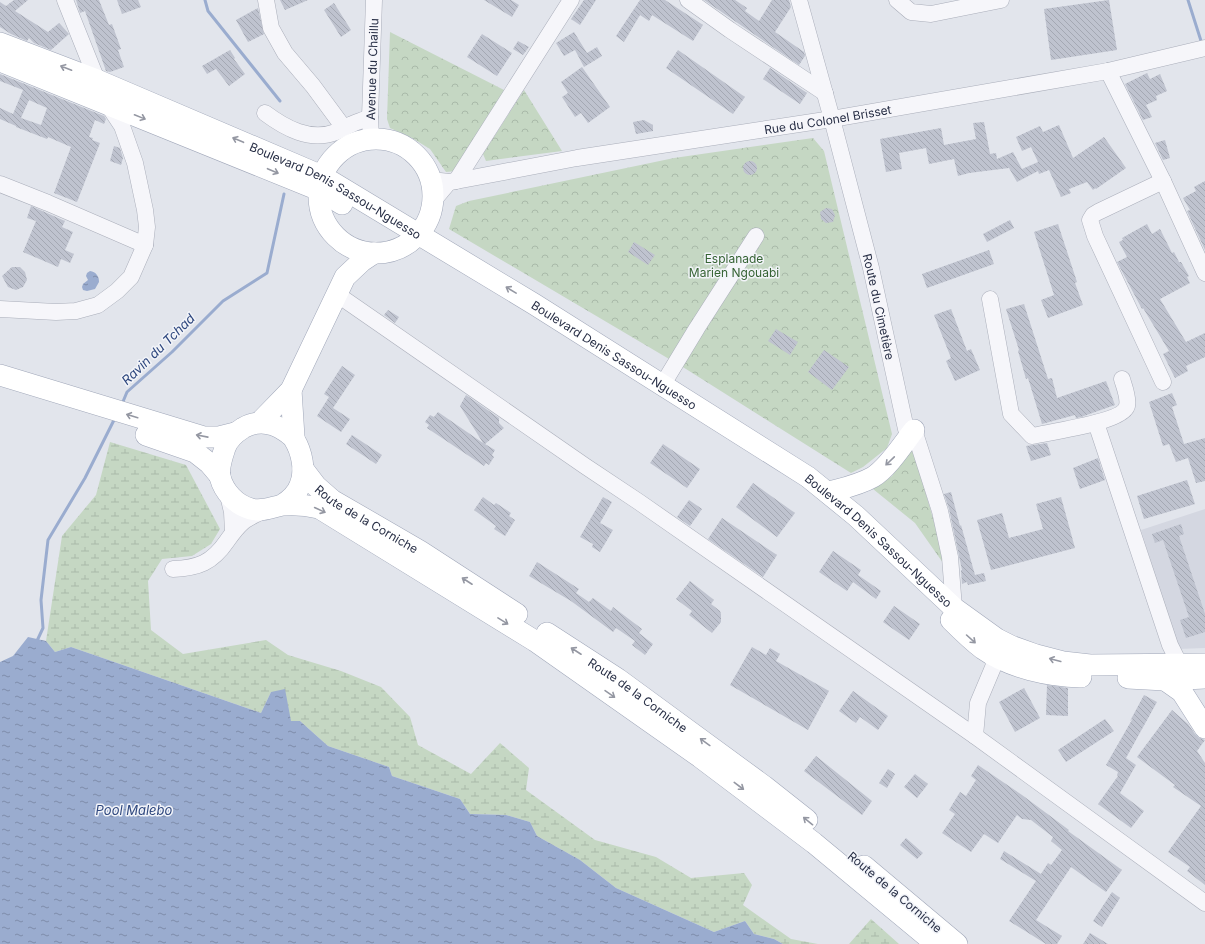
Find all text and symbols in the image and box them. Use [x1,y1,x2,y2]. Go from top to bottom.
street label: Avenue du Chaillu [362,18,381,120]
one-way arrow [61,64,73,72]
street label: Rue du Colonel Brisset [763,101,892,137]
one-way arrow [133,114,145,122]
one-way arrow [232,136,244,143]
street label: Boulevard Denis Sassou-Nguesso [248,139,424,242]
one-way arrow [267,168,279,176]
park label: Esplanade Marien Ngouabi [689,251,779,280]
street label: Route du Cimetière [860,252,898,361]
one-way arrow [505,285,517,293]
street label: Boulevard Denis Sassou-Nguesso [529,297,700,412]
water label: Ravin du Tchad [118,310,198,388]
one-way arrow [125,412,138,419]
one-way arrow [195,432,208,440]
one-way arrow [885,456,895,466]
street label: Boulevard Denis Sassou-Nguesso [802,470,955,610]
street label: Route de la Corniche [312,481,421,556]
one-way arrow [314,507,326,514]
one-way arrow [461,577,472,585]
one-way arrow [497,618,509,626]
one-way arrow [966,634,976,643]
one-way arrow [570,647,582,655]
street label: Route de la Corniche [586,654,691,735]
one-way arrow [1048,656,1061,663]
one-way arrow [605,690,616,698]
one-way arrow [699,738,710,747]
one-way arrow [733,782,744,790]
water label: Pool Malebo [96,802,173,818]
one-way arrow [803,817,814,825]
street label: Route de la Corniche [845,848,945,936]

